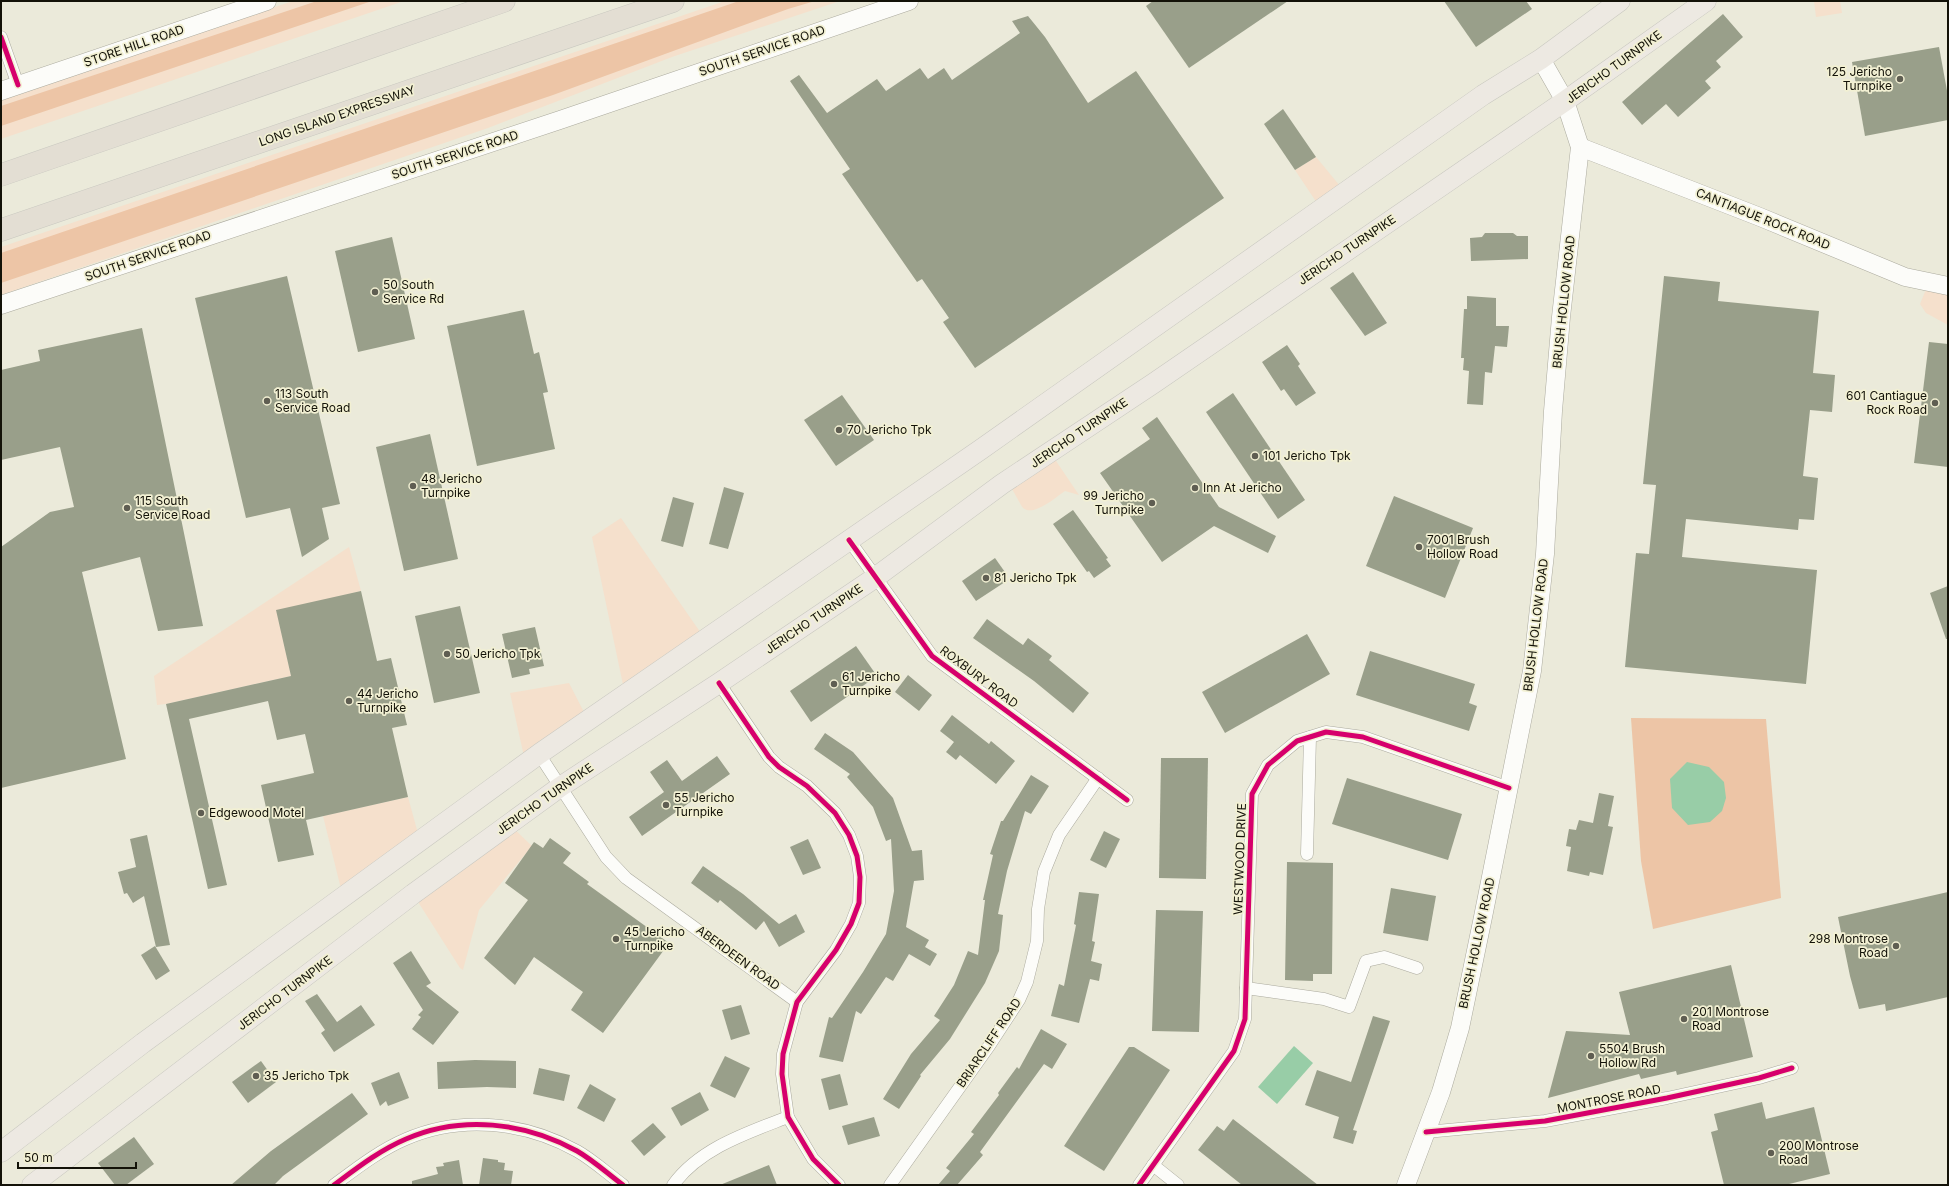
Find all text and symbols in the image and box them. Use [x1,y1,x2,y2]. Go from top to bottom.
street label: STORE HILL ROAD [82,21,186,70]
street label: SOUTH SERVICE ROAD [697,22,827,79]
street label: JERICHO TURNPIKE [1563,27,1665,106]
place label: 125 Jericho Turnpike [1827,64,1892,93]
marker: 125 Jericho Turnpike [1895,74,1905,84]
street label: LONG ISLAND EXPRESSWAY [257,82,417,149]
street label: SOUTH SERVICE ROAD [389,127,520,182]
street label: CANTIAGUE ROCK ROAD [1694,185,1833,252]
street label: JERICHO TURNPIKE [1295,211,1399,288]
street label: SOUTH SERVICE ROAD [83,227,213,284]
street label: BRUSH HOLLOW ROAD [1549,235,1578,369]
place label: 50 South Service Rd [383,277,444,306]
marker: 50 South Service Rd [370,287,380,297]
place label: 113 South Service Road [275,386,350,415]
place label: 601 Cantiague Rock Road [1846,388,1927,417]
street label: JERICHO TURNPIKE [1027,394,1131,471]
marker: 113 South Service Road [262,396,272,406]
marker: 601 Cantiague Rock Road [1930,398,1940,408]
place label: 70 Jericho Tpk [847,422,932,437]
marker: 70 Jericho Tpk [834,425,844,435]
place label: 101 Jericho Tpk [1263,448,1351,463]
marker: 101 Jericho Tpk [1250,451,1260,461]
place label: 48 Jericho Turnpike [421,471,482,500]
place label: Inn At Jericho [1203,480,1282,495]
marker: 48 Jericho Turnpike [408,481,418,491]
marker: Inn At Jericho [1190,483,1200,493]
place label: 99 Jericho Turnpike [1083,488,1144,517]
place label: 115 South Service Road [135,493,210,522]
marker: 99 Jericho Turnpike [1147,498,1157,508]
marker: 115 South Service Road [122,503,132,513]
place label: 7001 Brush Hollow Road [1427,532,1498,561]
marker: 7001 Brush Hollow Road [1414,542,1424,552]
street label: BRUSH HOLLOW ROAD [1520,558,1551,692]
place label: 81 Jericho Tpk [994,570,1077,585]
marker: 81 Jericho Tpk [981,573,991,583]
street label: JERICHO TURNPIKE [762,580,866,657]
street label: ROXBURY ROAD [937,642,1021,711]
place label: 50 Jericho Tpk [455,646,541,661]
marker: 50 Jericho Tpk [442,649,452,659]
place label: 61 Jericho Turnpike [842,669,900,698]
marker: 61 Jericho Turnpike [829,679,839,689]
place label: 44 Jericho Turnpike [357,686,418,715]
marker: 44 Jericho Turnpike [344,696,354,706]
street label: JERICHO TURNPIKE [493,760,596,838]
place label: 55 Jericho Turnpike [674,790,735,819]
marker: 55 Jericho Turnpike [661,800,671,810]
street label: WESTWOOD DRIVE [1230,803,1249,915]
place label: Edgewood Motel [209,805,304,820]
marker: Edgewood Motel [196,808,206,818]
street label: BRUSH HOLLOW ROAD [1455,876,1498,1010]
street label: ABERDEEN ROAD [693,922,783,993]
place label: 45 Jericho Turnpike [624,924,685,953]
place label: 298 Montrose Road [1809,931,1888,960]
marker: 45 Jericho Turnpike [611,934,621,944]
marker: 298 Montrose Road [1891,941,1901,951]
street label: JERICHO TURNPIKE [234,952,335,1033]
street label: BRIARCLIFF ROAD [953,995,1024,1090]
place label: 201 Montrose Road [1692,1004,1769,1033]
marker: 201 Montrose Road [1679,1014,1689,1024]
place label: 5504 Brush Hollow Rd [1599,1041,1665,1070]
marker: 5504 Brush Hollow Rd [1586,1051,1596,1061]
place label: 35 Jericho Tpk [264,1068,349,1083]
marker: 35 Jericho Tpk [251,1071,261,1081]
street label: MONTROSE ROAD [1556,1081,1662,1116]
place label: 200 Montrose Road [1779,1138,1859,1167]
scale bar [18,1144,136,1170]
marker: 200 Montrose Road [1766,1148,1776,1158]
text: 50 m [24,1150,53,1165]

